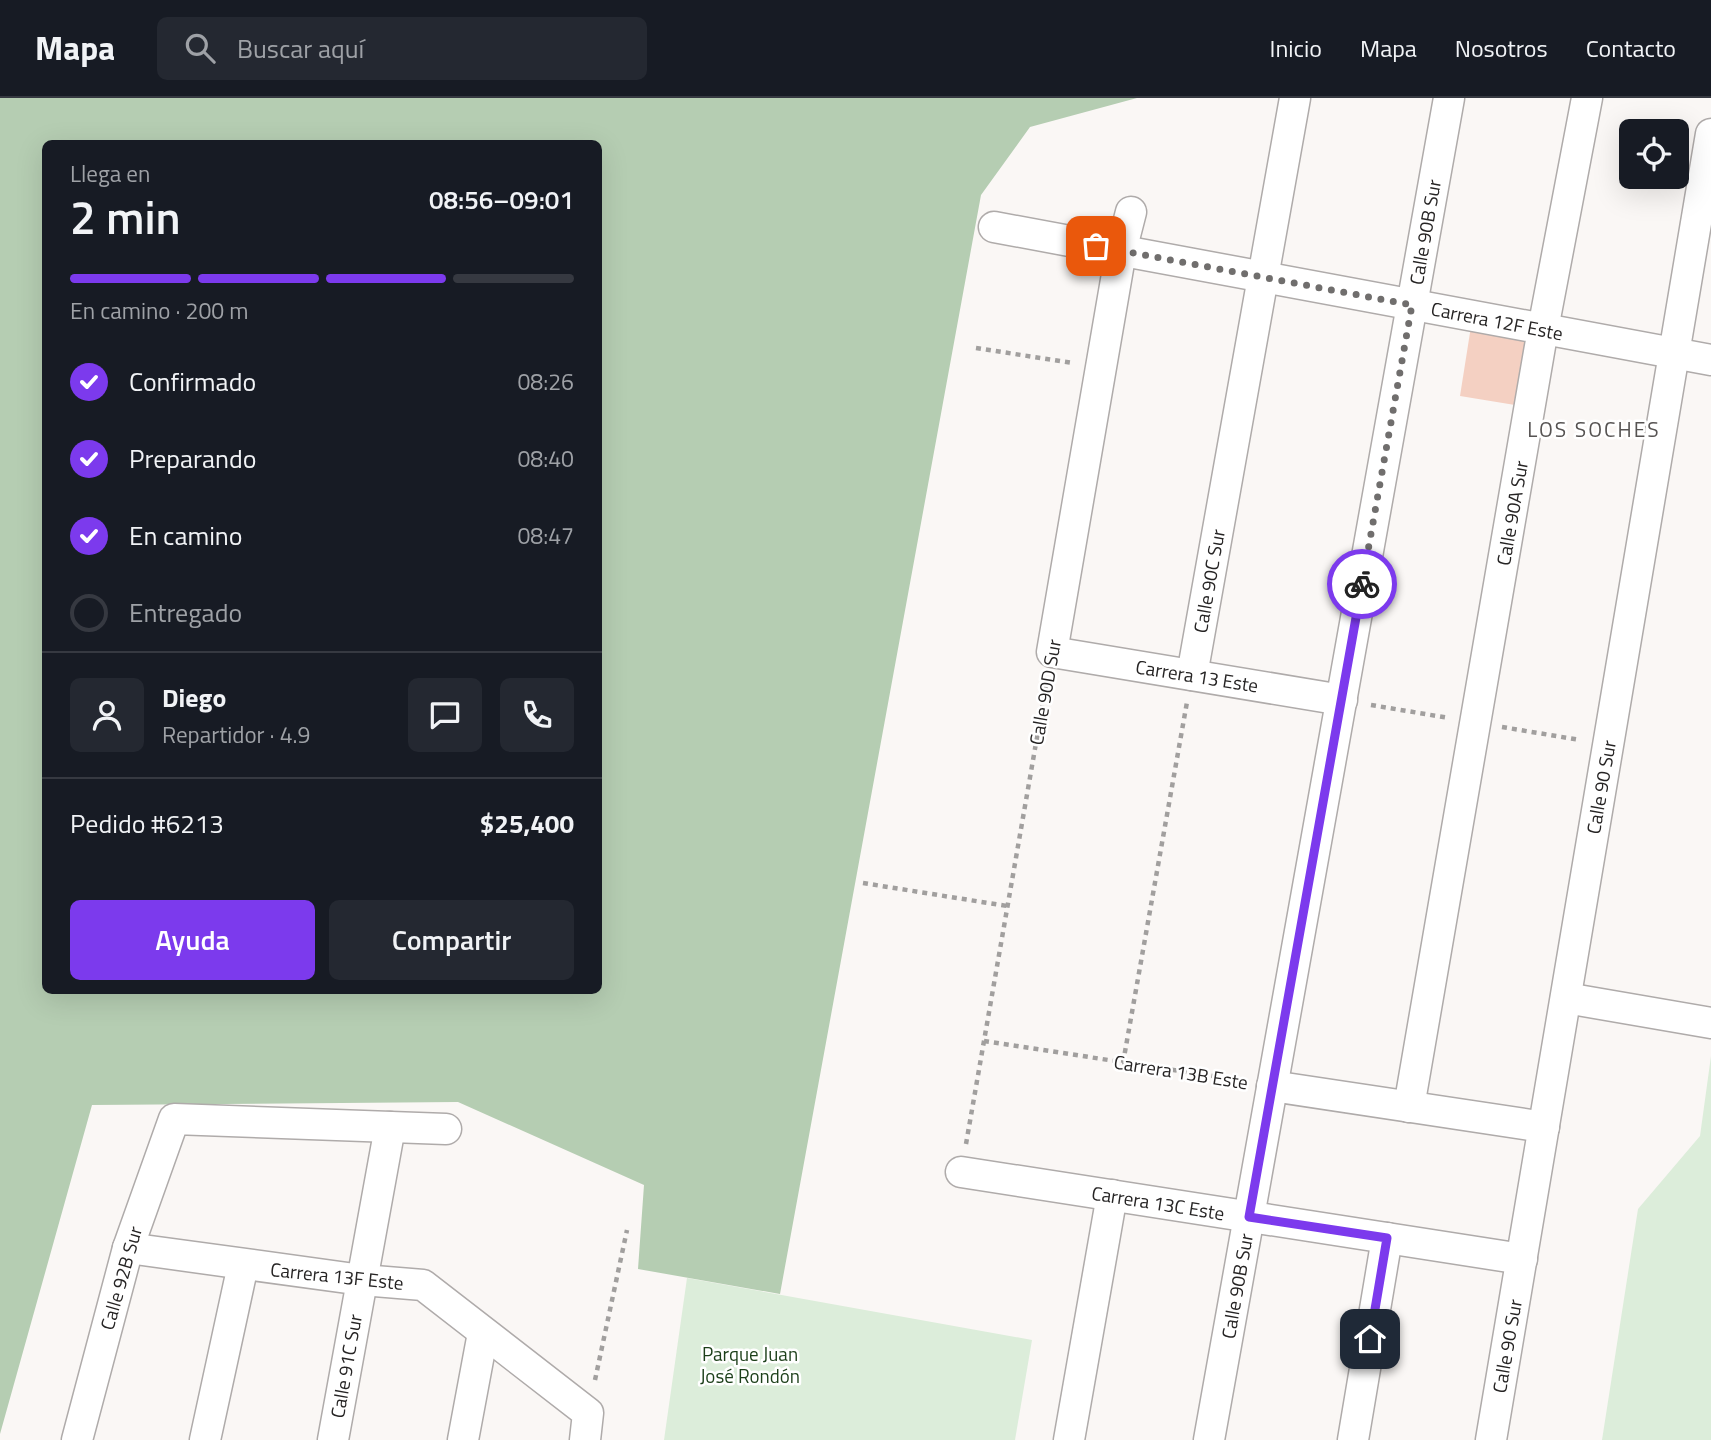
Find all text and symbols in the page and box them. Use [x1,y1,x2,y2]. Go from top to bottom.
search box [157,17,647,80]
text: Mapa [35,23,115,73]
icon: search [181,29,219,67]
text: Buscar aquí [237,29,364,68]
text: Inicio [1270,30,1322,66]
text: Mapa [1360,30,1417,66]
text: Nosotros [1455,30,1548,66]
text: Contacto [1586,30,1676,66]
map controls [1619,119,1689,189]
button: locate [1619,119,1689,189]
text: Llega en [70,156,150,191]
street label: Calle 90B Sur [1401,177,1448,287]
text: 08:56–09:01 [429,180,574,219]
text: 2 min [70,182,181,252]
pin [1066,216,1126,276]
icon: bag [1077,227,1115,265]
text: En camino · 200 m [70,293,248,328]
street label: Carrera 12F Este [1429,294,1566,348]
text: Confirmado [129,362,256,401]
icon: check [70,363,108,401]
text: 08:26 [517,364,574,399]
district label: LOS SOCHES [1527,413,1661,445]
text: Preparando [129,439,256,478]
icon: check [70,440,108,478]
text: 08:40 [517,441,574,476]
street label: Calle 90A Sur [1488,458,1535,568]
text: En camino [129,516,243,555]
icon: check [70,517,108,555]
text: 08:47 [517,518,574,553]
street label: Calle 90C Sur [1185,526,1232,635]
courier [1327,549,1397,619]
icon: bike [1343,565,1381,603]
text: Entregado [129,593,242,632]
street label: Calle 90D Sur [1021,636,1068,747]
street label: Carrera 13 Este [1134,652,1260,700]
button: person [70,678,144,752]
text: Diego [162,678,226,717]
button: chat [408,678,482,752]
button: phone [500,678,574,752]
text: Repartidor · 4.9 [162,717,310,752]
street label: Calle 90 Sur [1578,737,1623,836]
text: Pedido #6213 [70,804,224,843]
text: $25,400 [480,804,574,843]
button: Ayuda [70,900,315,980]
button: Compartir [329,900,574,980]
street label: Carrera 13B Este [1112,1047,1250,1096]
street label: Carrera 13C Este [1090,1178,1227,1227]
street label: Calle 92B Sur [92,1222,149,1333]
street label: Calle 90B Sur [1213,1231,1260,1341]
street label: Carrera 13F Este [269,1254,405,1297]
street label: Calle 90 Sur [1484,1296,1529,1395]
pin [1340,1309,1400,1369]
street label: Calle 91C Sur [322,1311,369,1420]
icon: home [1351,1320,1389,1358]
park label: Parque Juan José Rondón [700,1339,800,1390]

